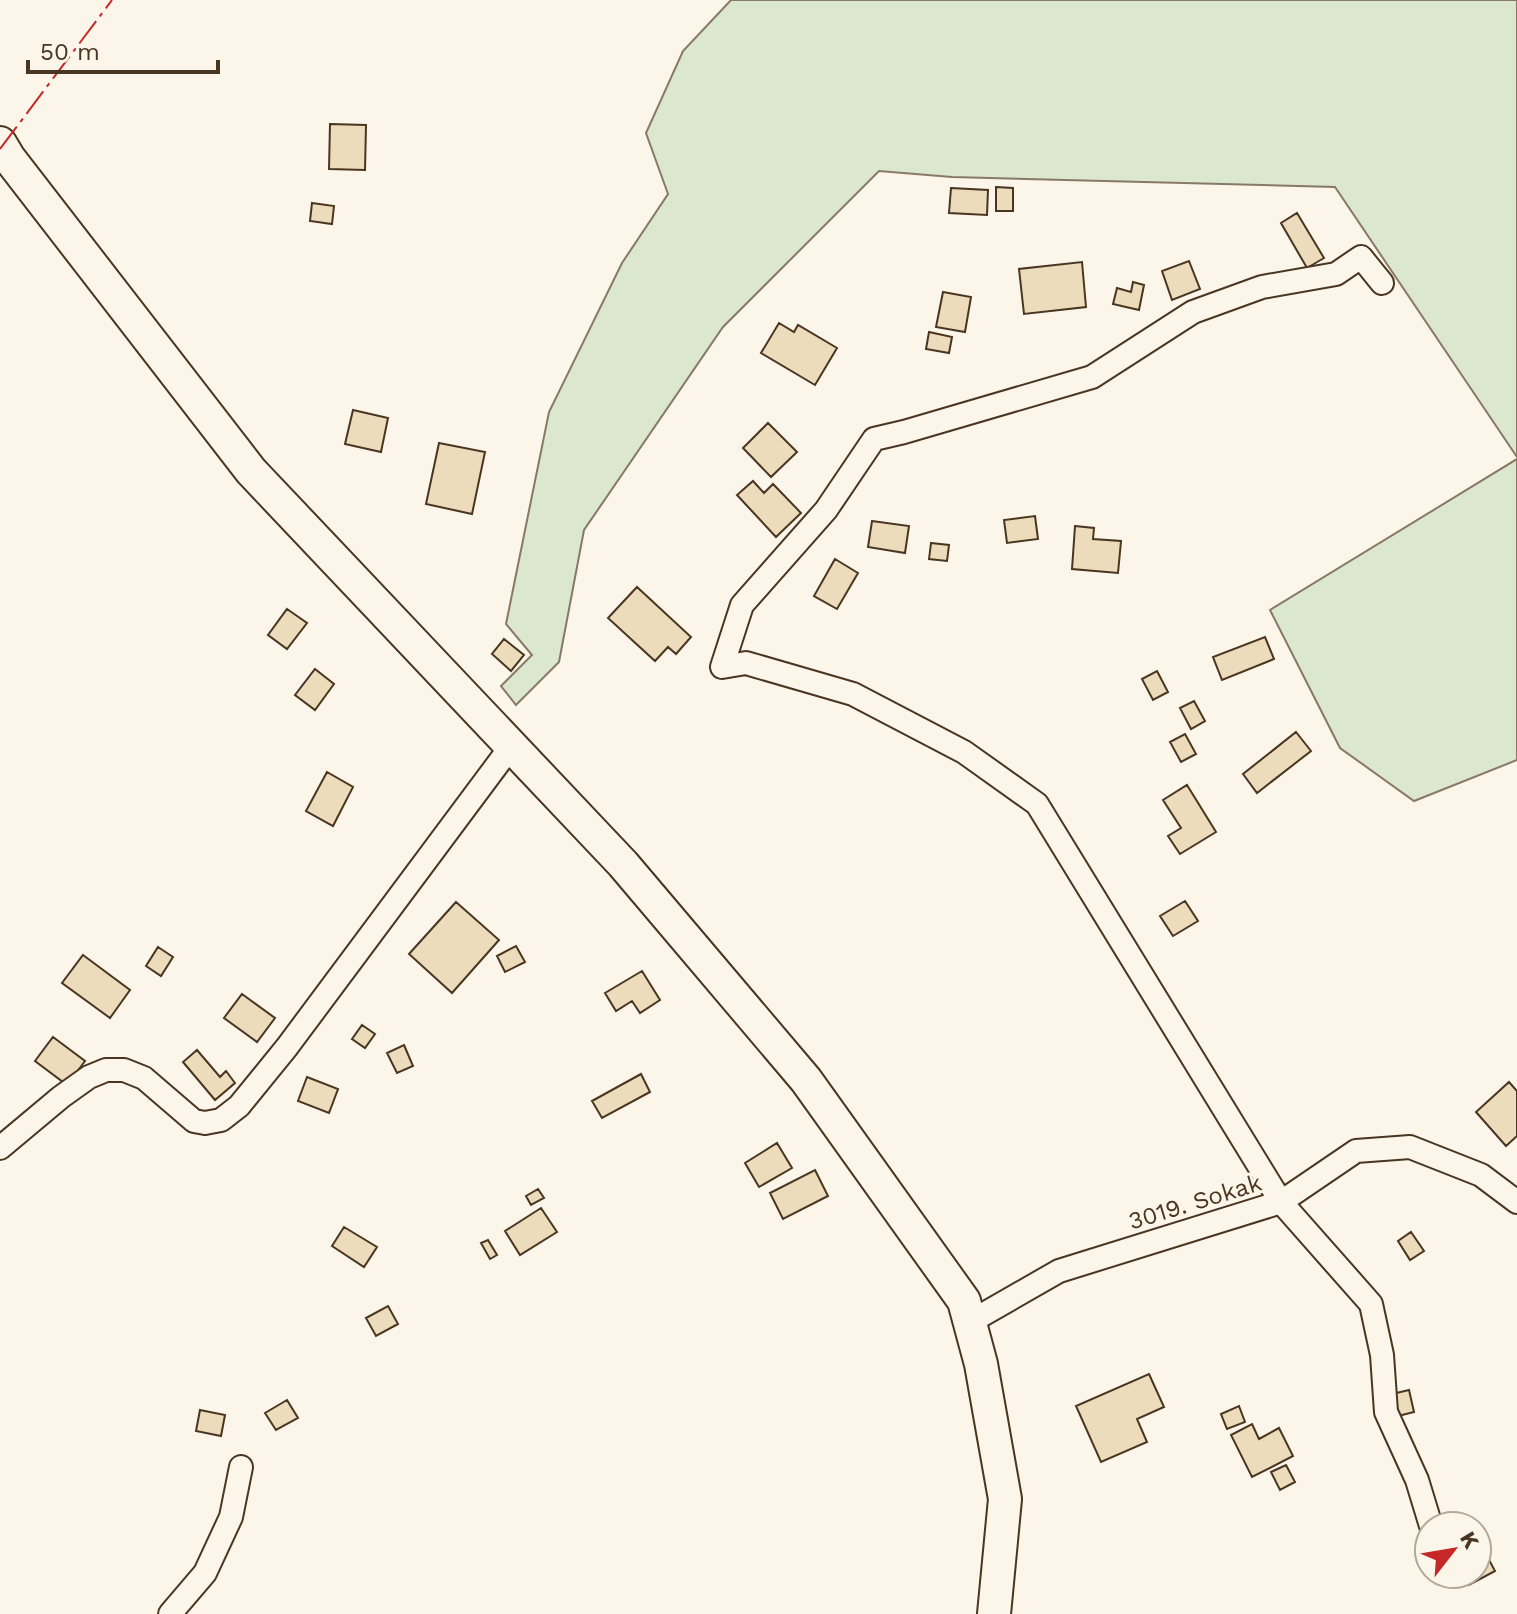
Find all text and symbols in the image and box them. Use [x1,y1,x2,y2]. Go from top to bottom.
scale bar [28,24,218,74]
text: 50 m [40,38,100,66]
street label: 3019. Sokak [1125,1168,1265,1236]
north arrow [1413,1510,1493,1590]
text: K [1455,1527,1485,1554]

